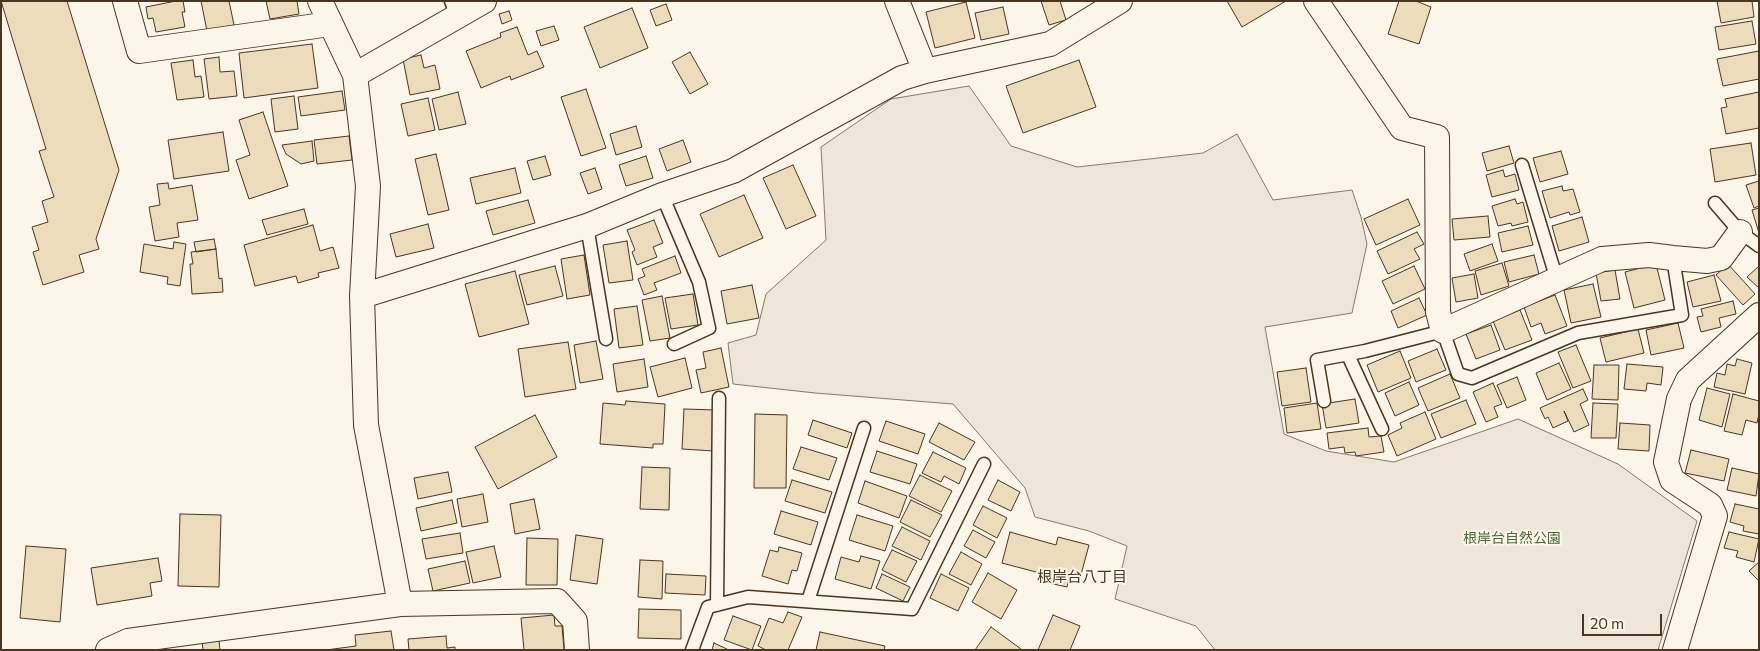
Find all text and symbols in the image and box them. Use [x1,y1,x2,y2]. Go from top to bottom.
park label: 根岸台自然公園 [1463,530,1561,546]
district label: 根岸台八丁目 [1037,568,1127,586]
scale bar [1585,604,1665,636]
text: 20 m [1590,614,1624,632]

